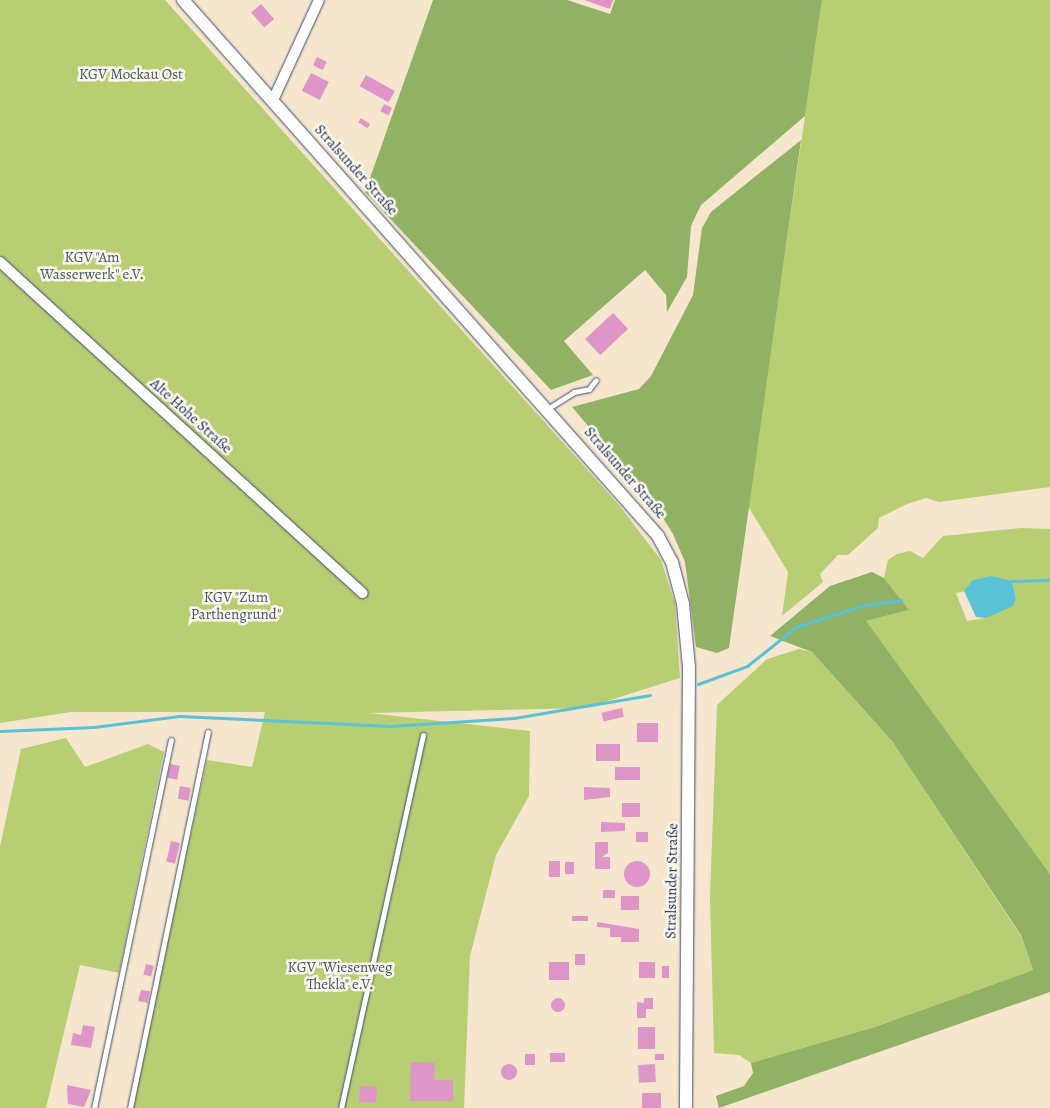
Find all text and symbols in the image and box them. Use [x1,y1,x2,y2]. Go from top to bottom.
park label: KGV Mockau Ost [79,66,183,84]
street label: Stralsunder Straße [310,121,402,219]
park label: KGV "Am Wasserwerk" e.V. [40,248,144,283]
street label: Alte Hohe Straße [146,375,236,457]
street label: Stralsunder Straße [580,423,670,523]
park label: KGV "Zum Parthengrund" [191,588,281,623]
street label: Stralsunder Straße [662,823,682,939]
park label: KGV "Wiesenweg Thekla" e.V. [287,958,393,993]

